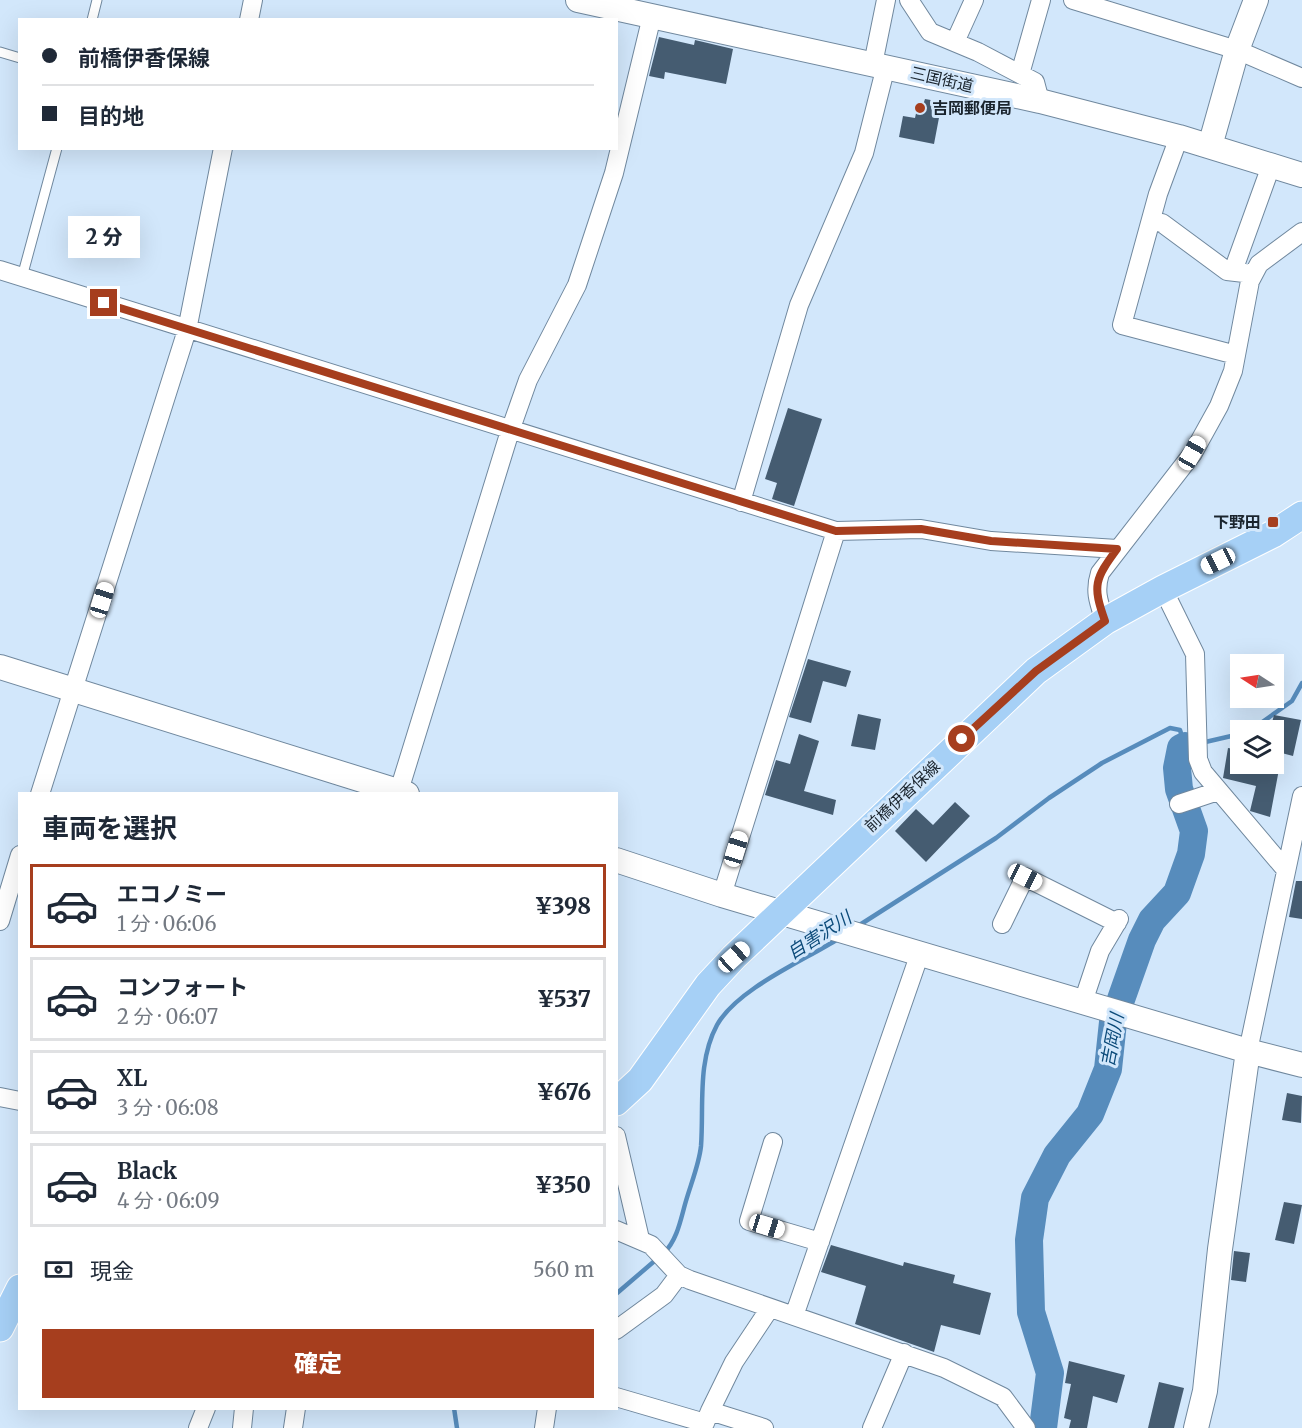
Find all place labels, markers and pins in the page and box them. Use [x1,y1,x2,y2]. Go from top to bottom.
place label: 吉岡郵便局 [932,98,1012,118]
marker: 吉岡郵便局 [913,101,927,115]
place label: 下野田 [1213,512,1261,532]
marker: 下野田 [1266,515,1280,529]

